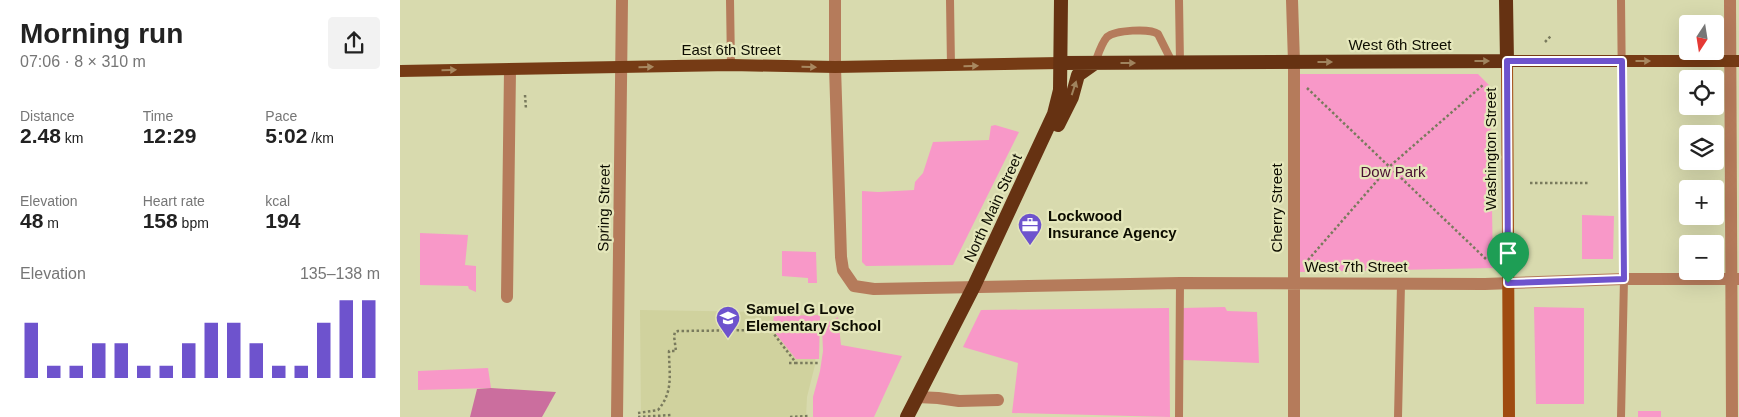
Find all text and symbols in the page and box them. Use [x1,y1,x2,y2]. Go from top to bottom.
north arrow [1679,15,1724,60]
map controls [1679,15,1724,280]
button: share [328,17,380,69]
text: Morning run [20,18,183,49]
street label: West 6th Street [1348,36,1452,53]
street label: East 6th Street [681,41,781,58]
text: 07:06 · 8 × 310 m [20,53,146,70]
one-way arrow [1475,57,1491,65]
one-way arrow [1635,57,1651,65]
one-way arrow [1317,58,1333,66]
one-way arrow [1120,59,1136,67]
one-way arrow [963,61,979,69]
one-way arrow [638,63,654,71]
one-way arrow [801,63,817,71]
one-way arrow [441,66,457,74]
button: locate [1679,70,1724,115]
one-way arrow [1071,80,1079,95]
street label: Washington Street [1482,87,1499,210]
text: Distance [20,108,74,124]
text: Time [143,108,173,124]
text: Pace [265,108,297,124]
text: 2.48 [20,124,61,147]
text: 12:29 [143,124,196,147]
text: 5:02 [265,124,307,147]
button: layers [1679,125,1724,170]
text: km [61,130,83,146]
text: /km [307,130,334,146]
street label: North Main Street [960,150,1025,265]
street label: Spring Street [594,163,613,252]
street label: Cherry Street [1268,163,1285,253]
park label: Dow Park [1360,163,1426,180]
button: + [1679,180,1724,225]
text: Elevation [20,193,78,209]
text: Heart rate [143,193,205,209]
text: kcal [265,193,290,209]
place label: Lockwood Insurance Agency [1048,207,1177,241]
text: 48 [20,209,43,232]
text: 158 [143,209,178,232]
text: 194 [265,209,300,232]
office icon: Lockwood Insurance Agency [1017,212,1043,246]
text: m [43,215,59,231]
text: bpm [178,215,209,231]
pin [1487,232,1529,283]
button: − [1679,235,1724,280]
icon: arrive [1494,239,1522,267]
street label: West 7th Street [1304,258,1408,275]
text: Elevation [20,265,86,282]
text: 135–138 m [300,265,380,282]
place label: Samuel G Love Elementary School [746,300,881,334]
school or university icon: Samuel G Love Elementary School [715,305,741,339]

